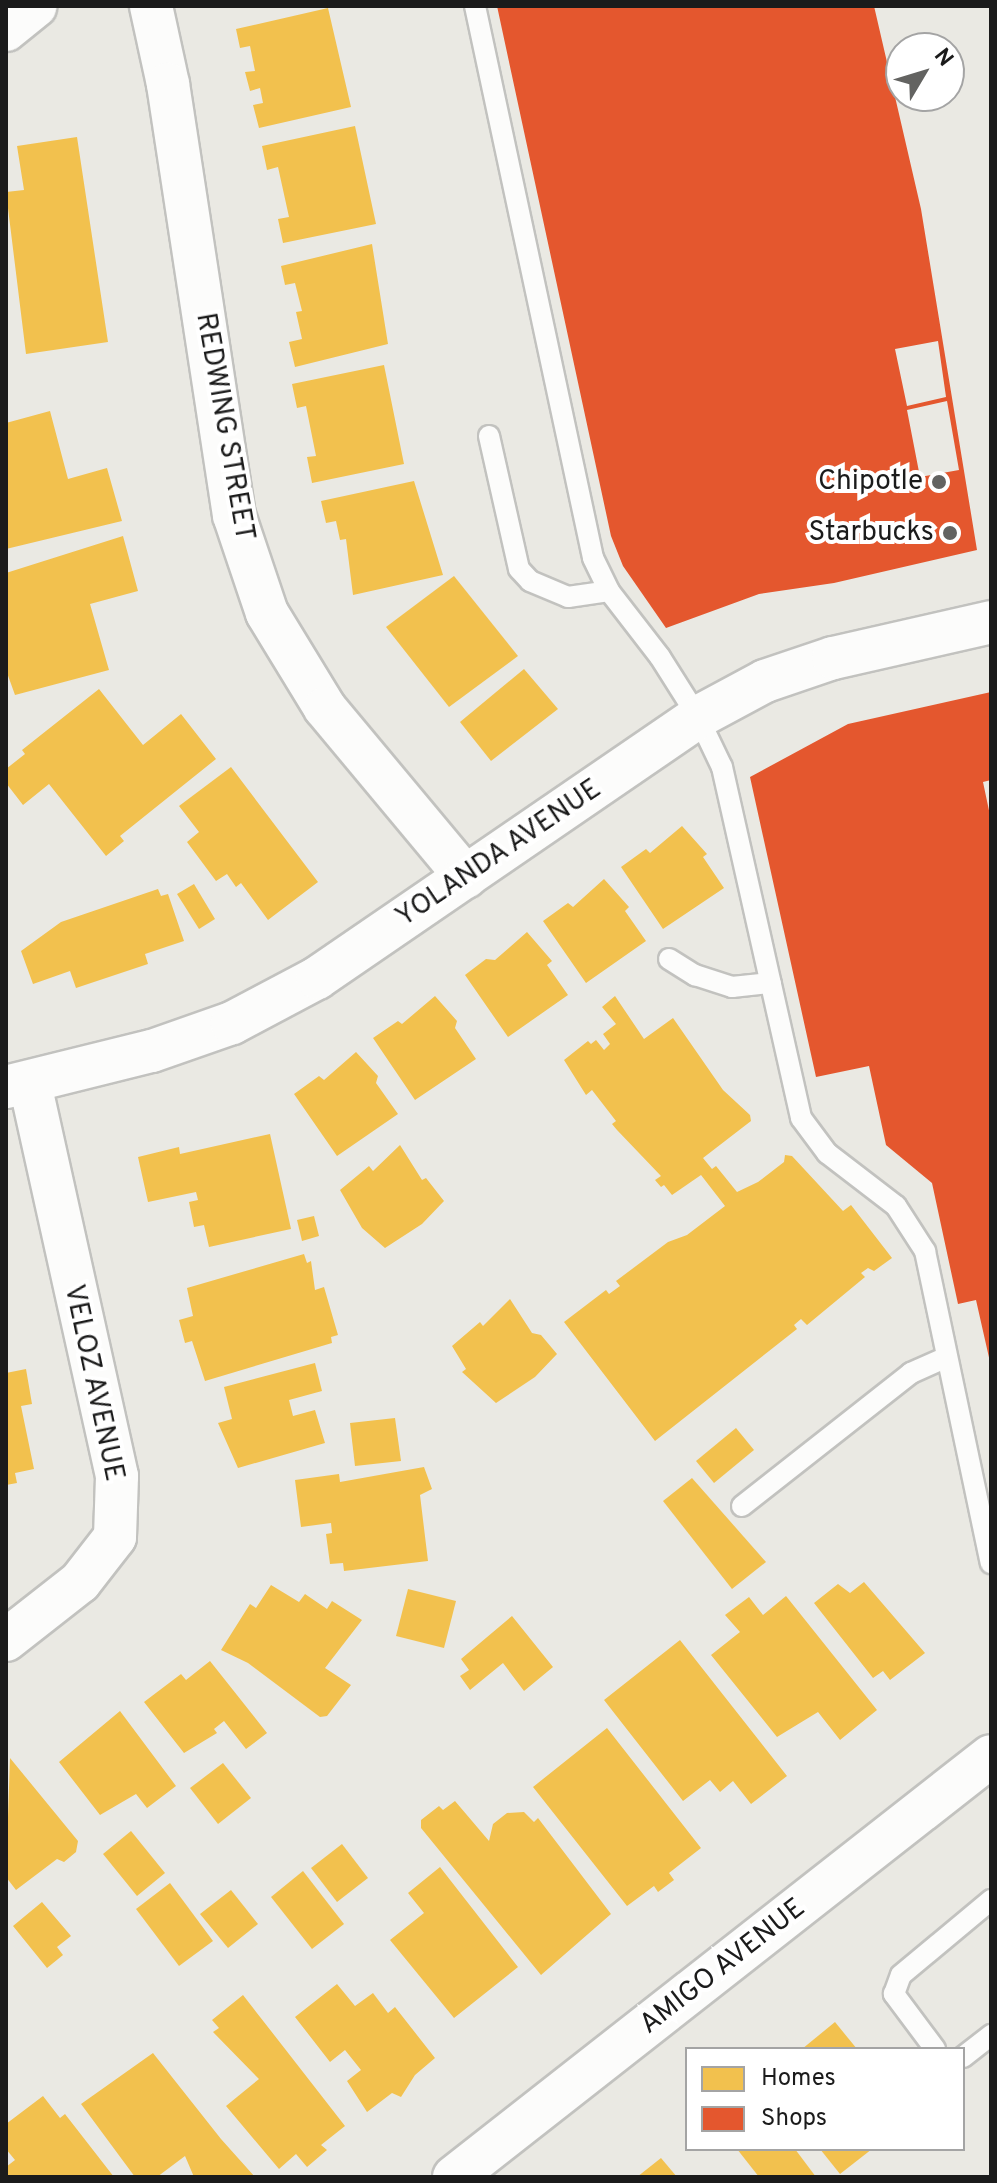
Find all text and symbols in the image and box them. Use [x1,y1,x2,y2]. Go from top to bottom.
north arrow [885,32,965,112]
text: N [927,44,958,73]
street label: REDWING STREET [187,310,261,544]
place label: Chipotle [818,465,923,499]
marker: Chipotle [930,473,948,491]
place label: Starbucks [809,516,934,550]
marker: Starbucks [941,524,959,542]
street label: YOLANDA AVENUE [389,772,609,936]
street label: VELOZ AVENUE [56,1281,130,1485]
street label: AMIGO AVENUE [633,1892,813,2042]
legend [685,2047,965,2151]
text: Homes [761,2064,836,2094]
text: Shops [761,2104,827,2134]

